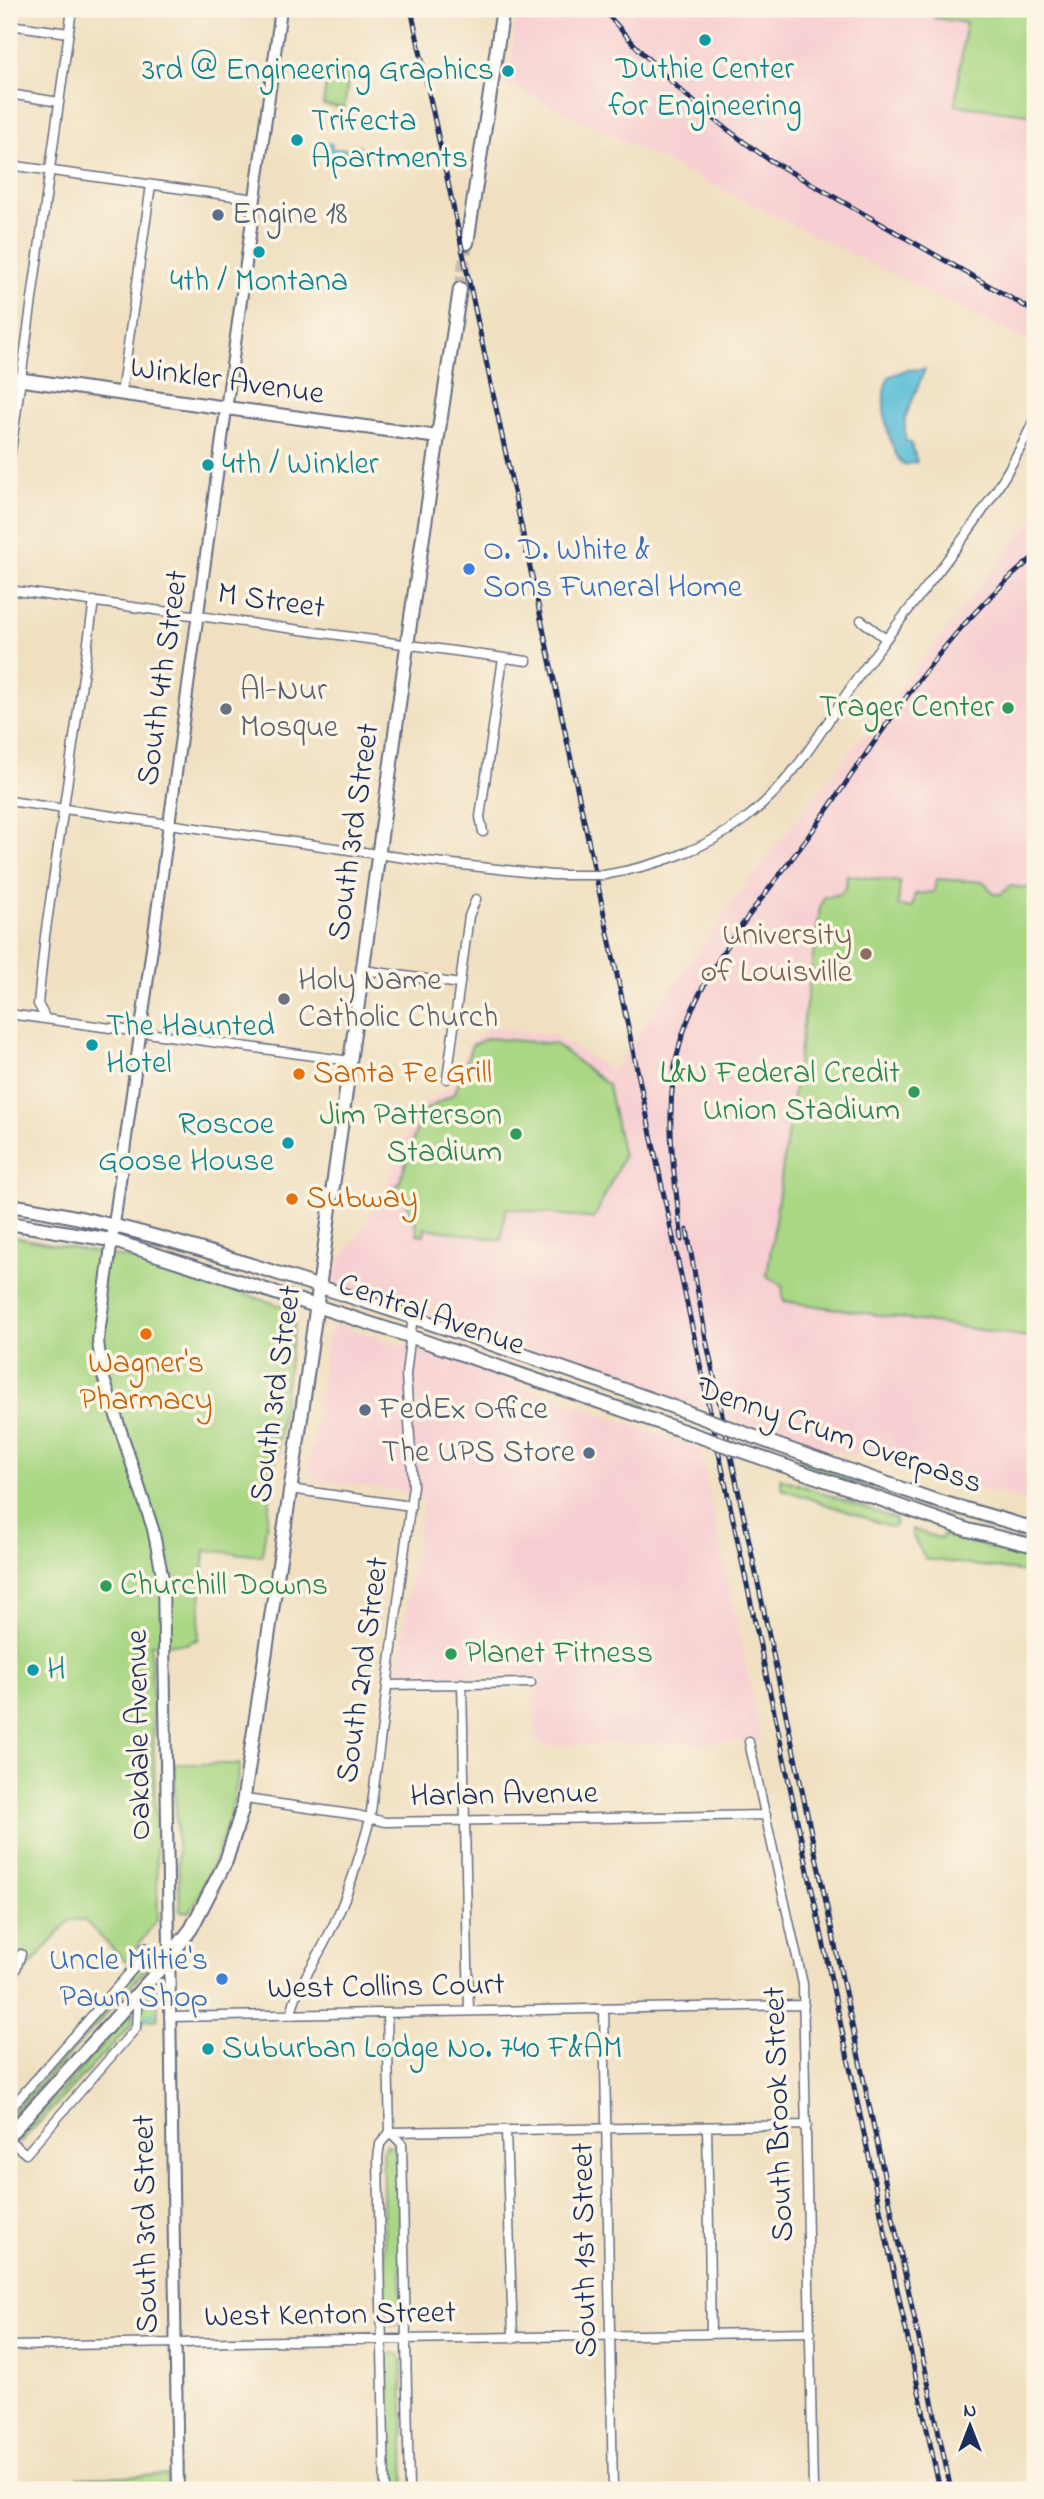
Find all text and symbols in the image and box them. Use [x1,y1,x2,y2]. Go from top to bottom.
marker: Duthie Center for Engineering [697,32,713,48]
place label: Duthie Center for Engineering [608,47,802,131]
place label: 3rd @ Engineering Graphics [142,48,494,95]
marker: 3rd @ Engineering Graphics [500,63,516,79]
place label: Trifecta Apartments [311,99,468,183]
marker: Trifecta Apartments [289,132,305,148]
place label: Engine 18 [232,192,348,239]
marker: Engine 18 [210,207,226,223]
marker: 4th / Montana [251,244,267,260]
place label: 4th / Montana [170,259,348,306]
street label: Winkler Avenue [127,345,328,419]
place label: 4th / Winkler [222,442,379,489]
marker: 4th / Winkler [200,457,216,473]
place label: O. D. White & Sons Funeral Home [483,528,743,612]
marker: O. D. White & Sons Funeral Home [461,561,477,577]
street label: South 4th Street [126,567,202,789]
street label: M Street [214,571,328,633]
place label: Al-Nur Mosque [240,668,339,752]
place label: Trager Center [819,685,994,732]
marker: Trager Center [1000,700,1016,716]
marker: Al-Nur Mosque [218,701,234,717]
street label: South 3rd Street [316,720,394,944]
place label: University of Louisville [701,913,853,997]
marker: University of Louisville [858,946,874,962]
place label: Holy Name Catholic Church [298,958,498,1042]
marker: Holy Name Catholic Church [276,991,292,1007]
place label: The Haunted Hotel [106,1004,275,1088]
marker: The Haunted Hotel [84,1037,100,1053]
place label: Santa Fe Grill [313,1051,492,1098]
place label: L&N Federal Credit Union Stadium [660,1051,900,1135]
marker: Santa Fe Grill [291,1066,307,1082]
marker: L&N Federal Credit Union Stadium [906,1084,922,1100]
place label: Jim Patterson Stadium [319,1093,502,1177]
place label: Roscoe Goose House [98,1102,275,1186]
marker: Jim Patterson Stadium [508,1126,524,1142]
marker: Roscoe Goose House [280,1135,296,1151]
place label: Subway [306,1176,418,1223]
marker: Subway [284,1191,300,1207]
street label: Central Avenue [331,1262,531,1370]
street label: South 3rd Street [238,1282,316,1506]
marker: Wagner's Pharmacy [138,1326,154,1342]
place label: Wagner's Pharmacy [79,1341,213,1425]
street label: Denny Crum Overpass [689,1366,988,1508]
place label: FedEx Office [378,1387,549,1434]
marker: FedEx Office [357,1402,373,1418]
place label: The UPS Store [382,1430,576,1477]
marker: The UPS Store [581,1445,597,1461]
street label: South 2nd Street [325,1554,403,1786]
place label: Churchill Downs [120,1563,328,1610]
marker: Churchill Downs [98,1578,114,1594]
street label: Oakdale Avenue [115,1628,165,1841]
place label: Planet Fitness [465,1631,653,1678]
marker: Planet Fitness [443,1646,459,1662]
place label: H [47,1647,66,1694]
marker: H [25,1662,41,1678]
street label: Harlan Avenue [410,1771,599,1821]
place label: Uncle Miltie's Pawn Shop [49,1938,208,2022]
street label: West Collins Court [267,1962,505,2014]
marker: Uncle Miltie's Pawn Shop [214,1971,230,1987]
street label: South Brook Street [752,1985,808,2243]
place label: Suburban Lodge No. 740 F&AM [222,2026,622,2073]
marker: Suburban Lodge No. 740 F&AM [200,2041,216,2057]
street label: South 3rd Street [122,2114,172,2334]
street label: South 1st Street [561,2142,611,2358]
street label: West Kenton Street [204,2290,456,2342]
north arrow [936,2390,1006,2460]
text: N [964,2398,977,2425]

